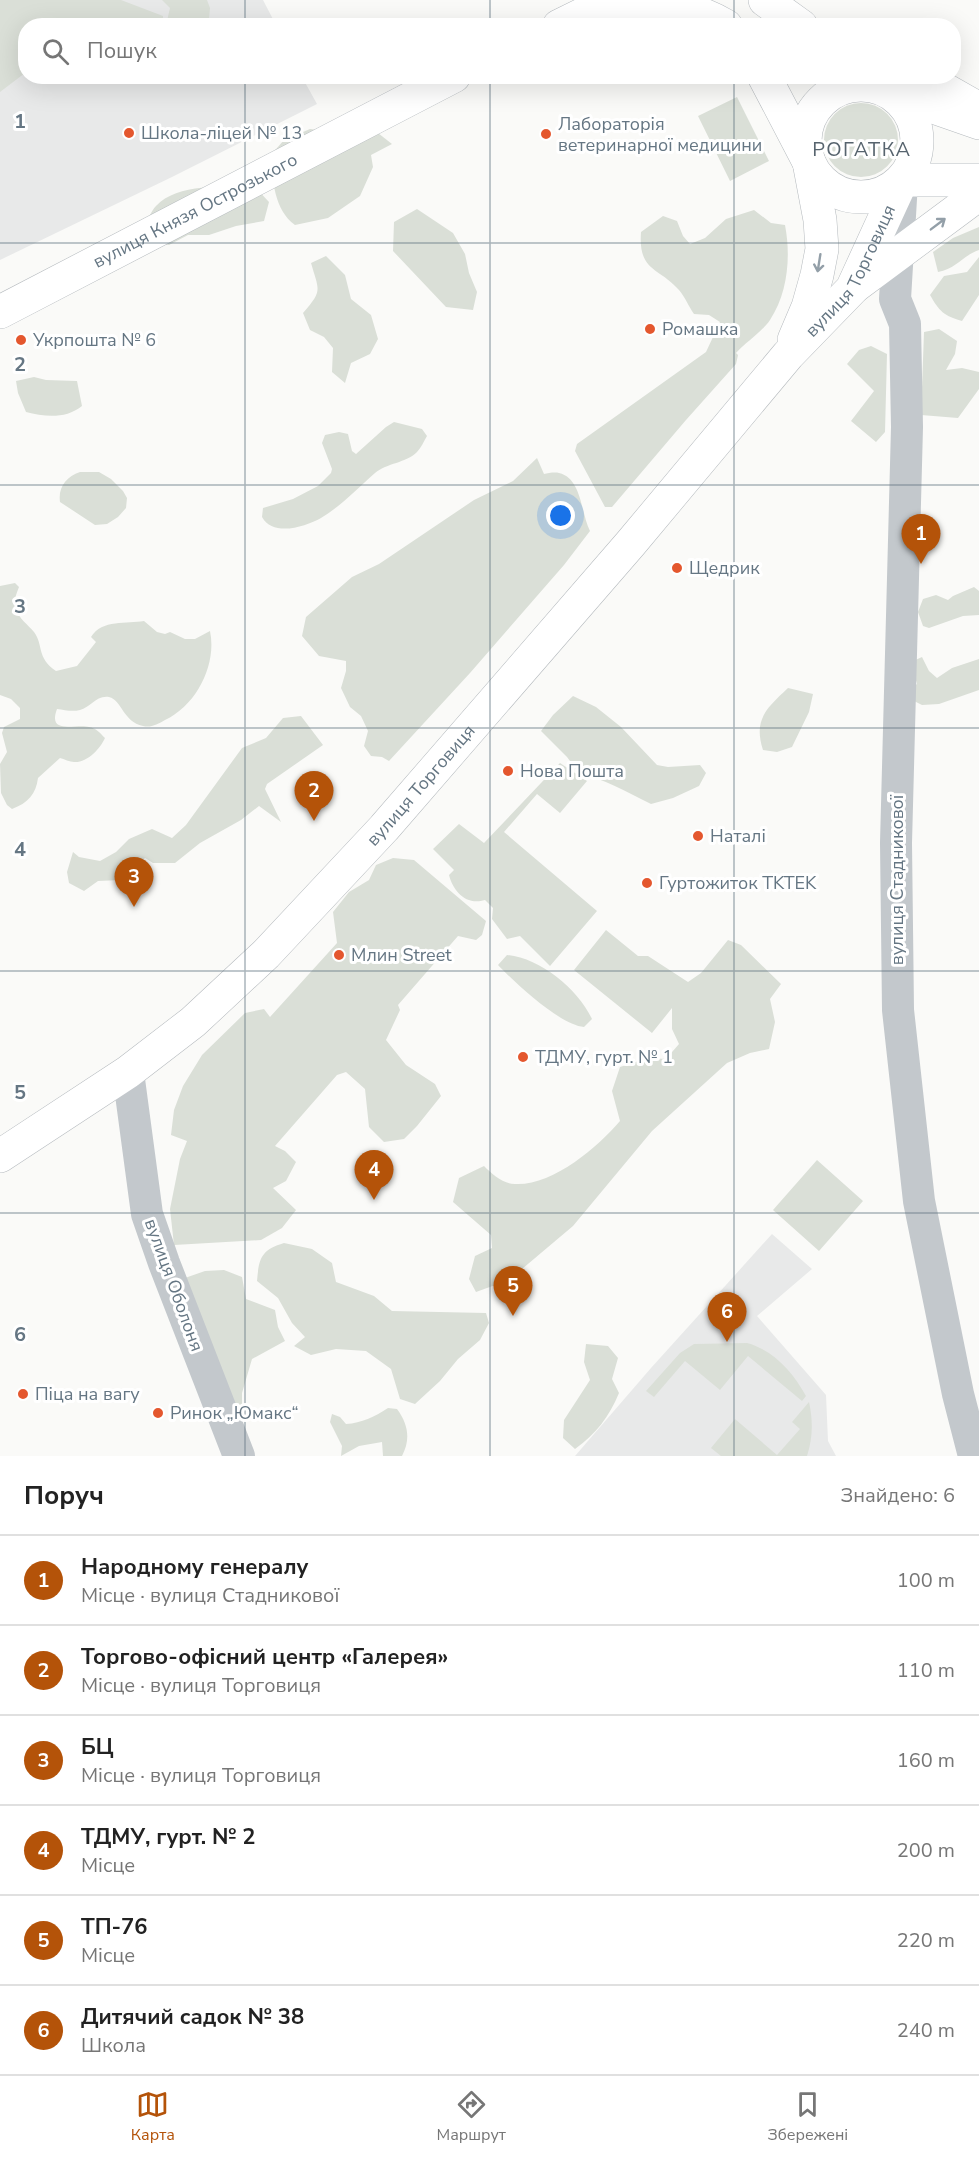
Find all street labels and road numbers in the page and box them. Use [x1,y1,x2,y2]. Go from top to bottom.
street label: вулиця Князя Острозького [89,147,302,274]
street label: вулиця Торговиця [800,201,901,342]
street label: вулиця Торговиця [361,719,480,851]
street label: вулиця Стадникової [885,794,909,965]
street label: вулиця Оболоня [139,1215,209,1355]

